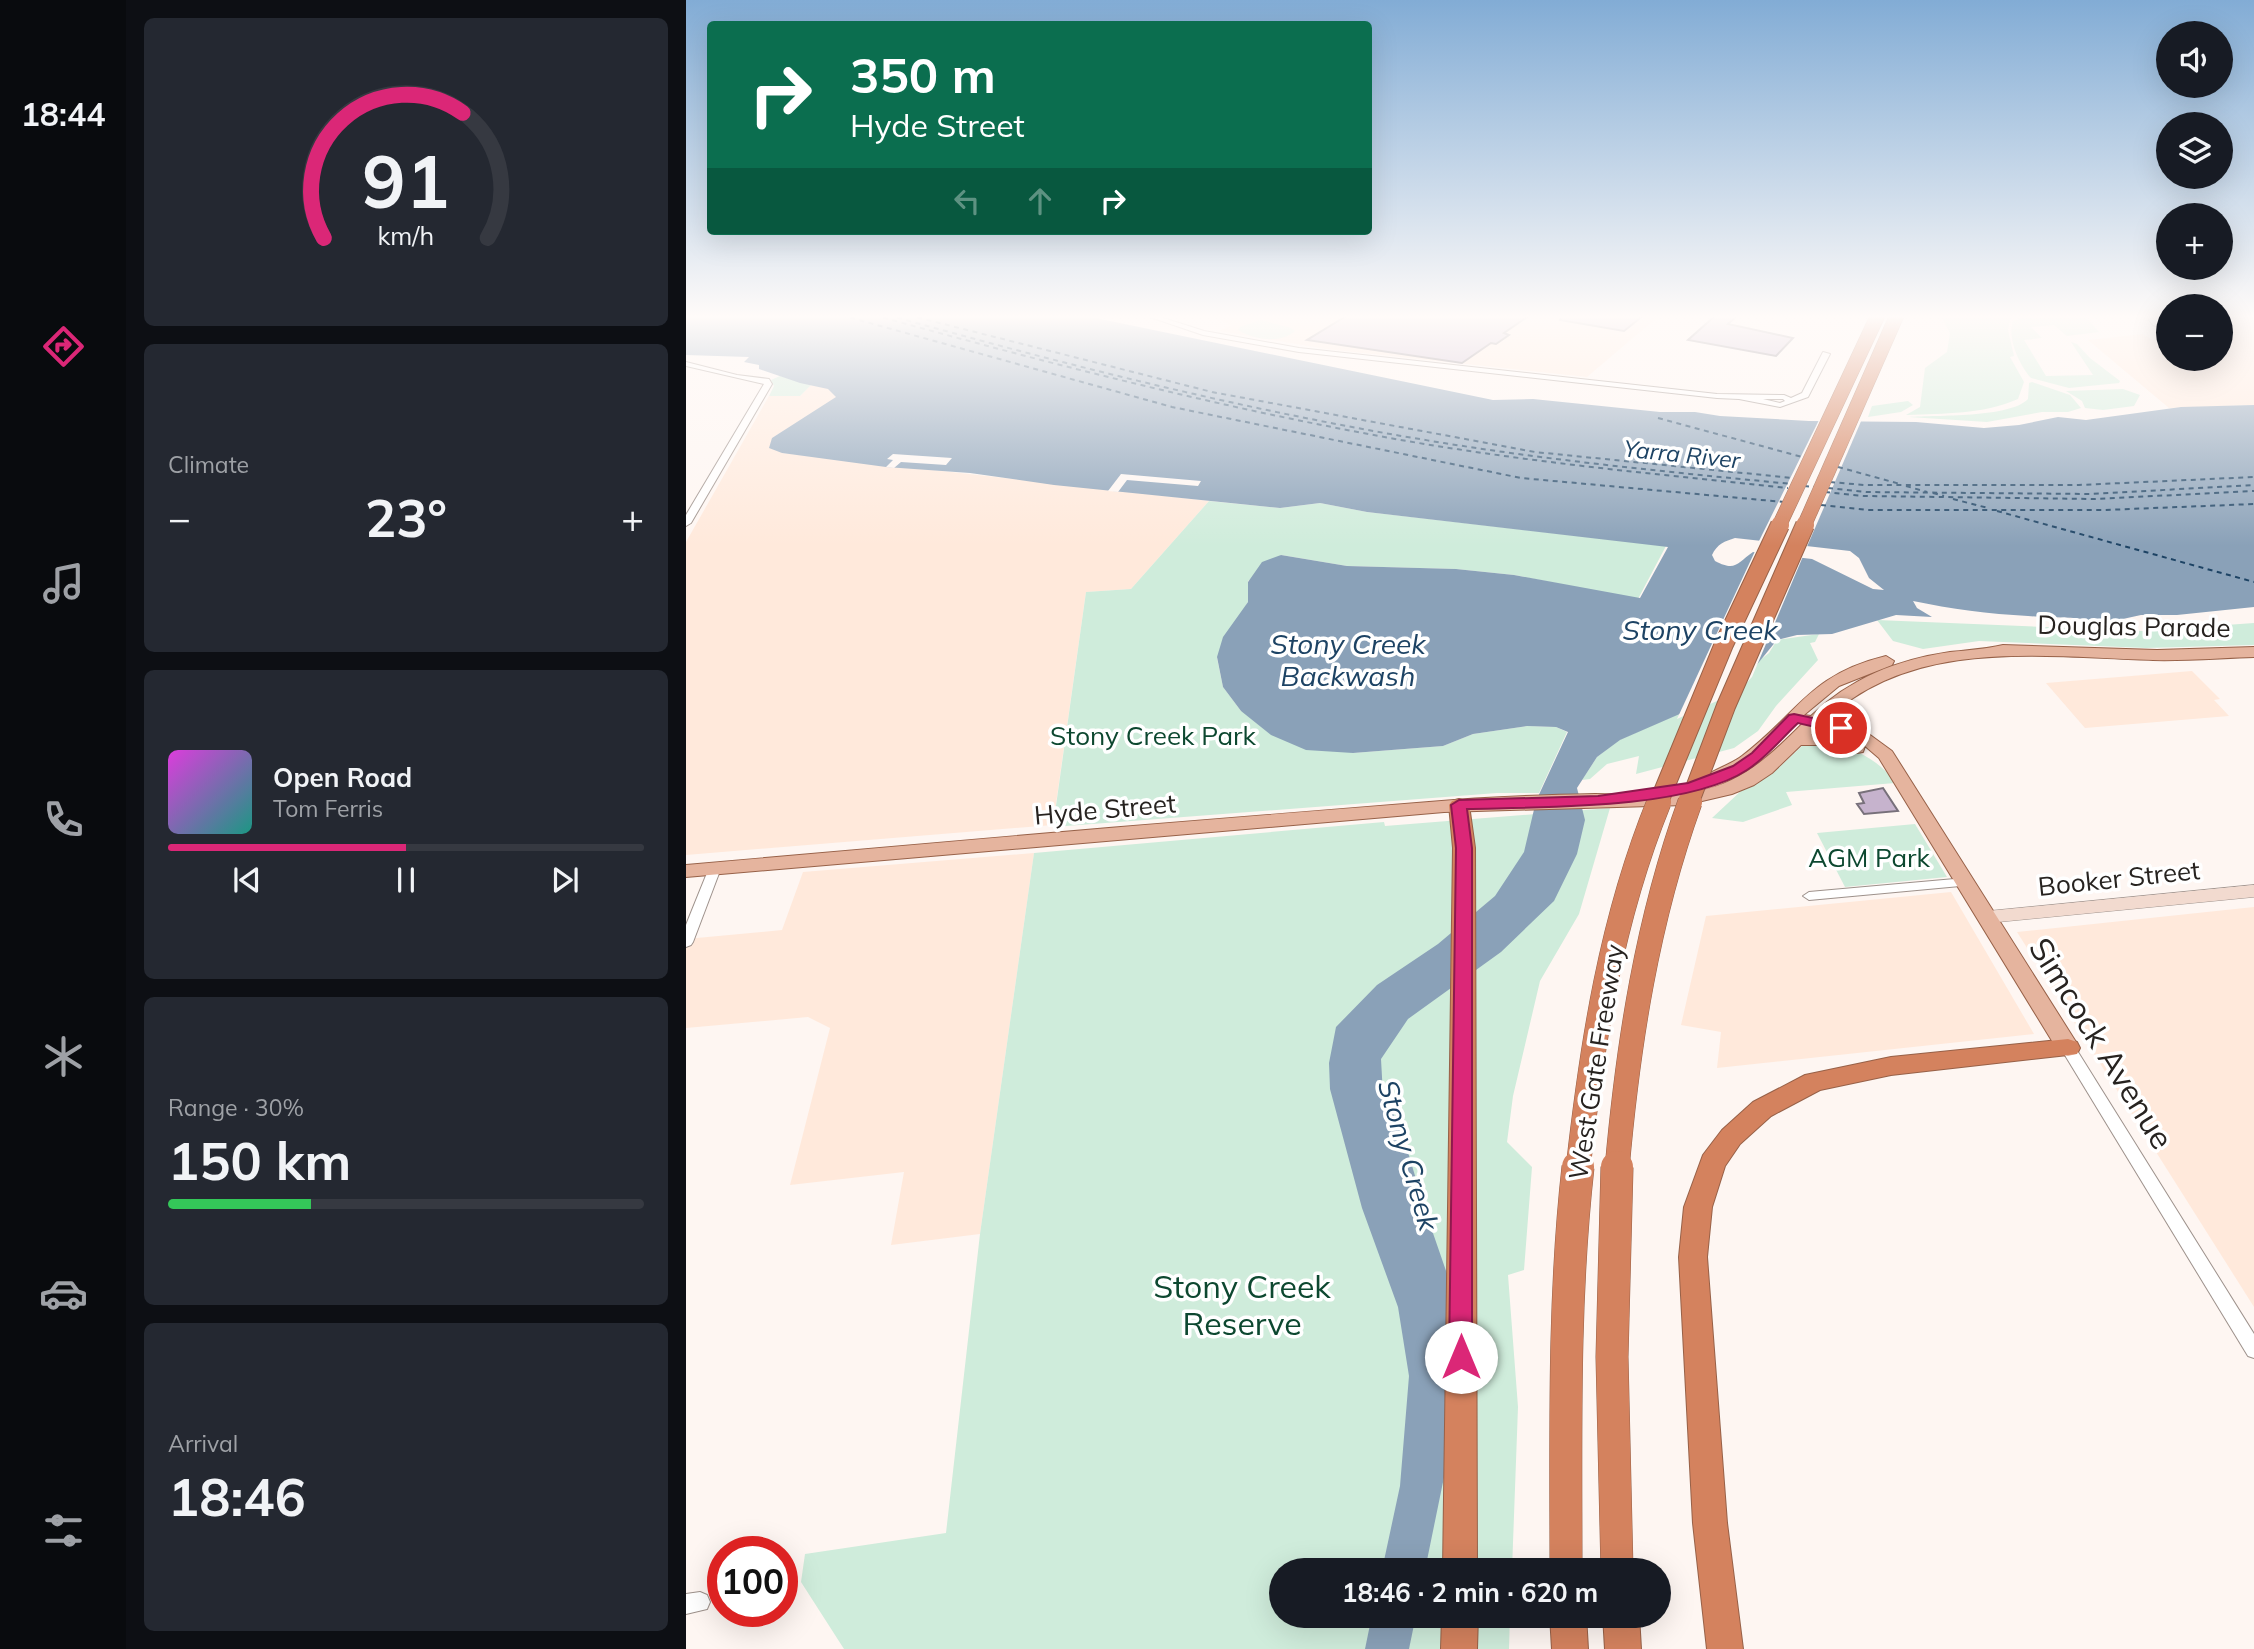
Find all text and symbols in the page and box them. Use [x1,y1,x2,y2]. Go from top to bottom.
map controls [2156,21,2233,371]
button: sound [2156,21,2233,98]
text: 350 m [850,44,996,105]
icon: right [735,49,826,140]
text: 18:44 [21,94,105,134]
text: Hyde Street [850,105,1025,145]
button: layers [2156,112,2233,189]
text: 91 [362,135,450,226]
icon: left [948,182,986,220]
icon: ahead [1021,182,1059,220]
icon: right [1094,182,1132,220]
button: + [2156,203,2233,280]
text: km/h [378,220,434,251]
button: − [2156,294,2233,371]
icon: directions [39,322,88,371]
water label: Yarra River [1622,433,1743,475]
text: Climate [168,450,249,479]
text: 23° [365,485,447,550]
text: − [168,494,191,542]
text: + [621,494,644,542]
icon: music [39,559,88,608]
street label: Douglas Parade [2037,608,2231,644]
water label: Stony Creek [1622,612,1779,647]
water label: Stony Creek Backwash [1270,626,1427,693]
pin [1811,698,1871,758]
icon: arrive [1822,709,1860,747]
park label: Stony Creek Park [1050,719,1257,752]
text: Open Road [273,761,412,794]
street label: Hyde Street [1033,786,1177,832]
text: Tom Ferris [273,794,383,823]
icon: phone [39,795,88,844]
park label: AGM Park [1808,841,1930,874]
street label: Booker Street [2036,853,2202,903]
icon: previous [228,861,266,899]
icon: pause [387,861,425,899]
icon: next [546,861,584,899]
street label: Simcock Avenue [2021,930,2183,1156]
street label: West Gate Freeway [1561,942,1631,1182]
icon: climate [39,1032,88,1081]
water label: Stony Creek [1371,1075,1448,1236]
text: Range · 30% [168,1093,304,1122]
text: 150 km [168,1128,351,1193]
park label: Stony Creek Reserve [1153,1266,1331,1343]
icon: car [39,1269,88,1318]
position arrow [1424,1320,1498,1394]
text: Arrival [168,1429,238,1458]
text: 18:46 [168,1464,306,1529]
icon: filters [39,1506,88,1555]
speed limit sign: 100 [707,1536,798,1627]
text: 18:46 · 2 min · 620 m [1342,1576,1598,1609]

